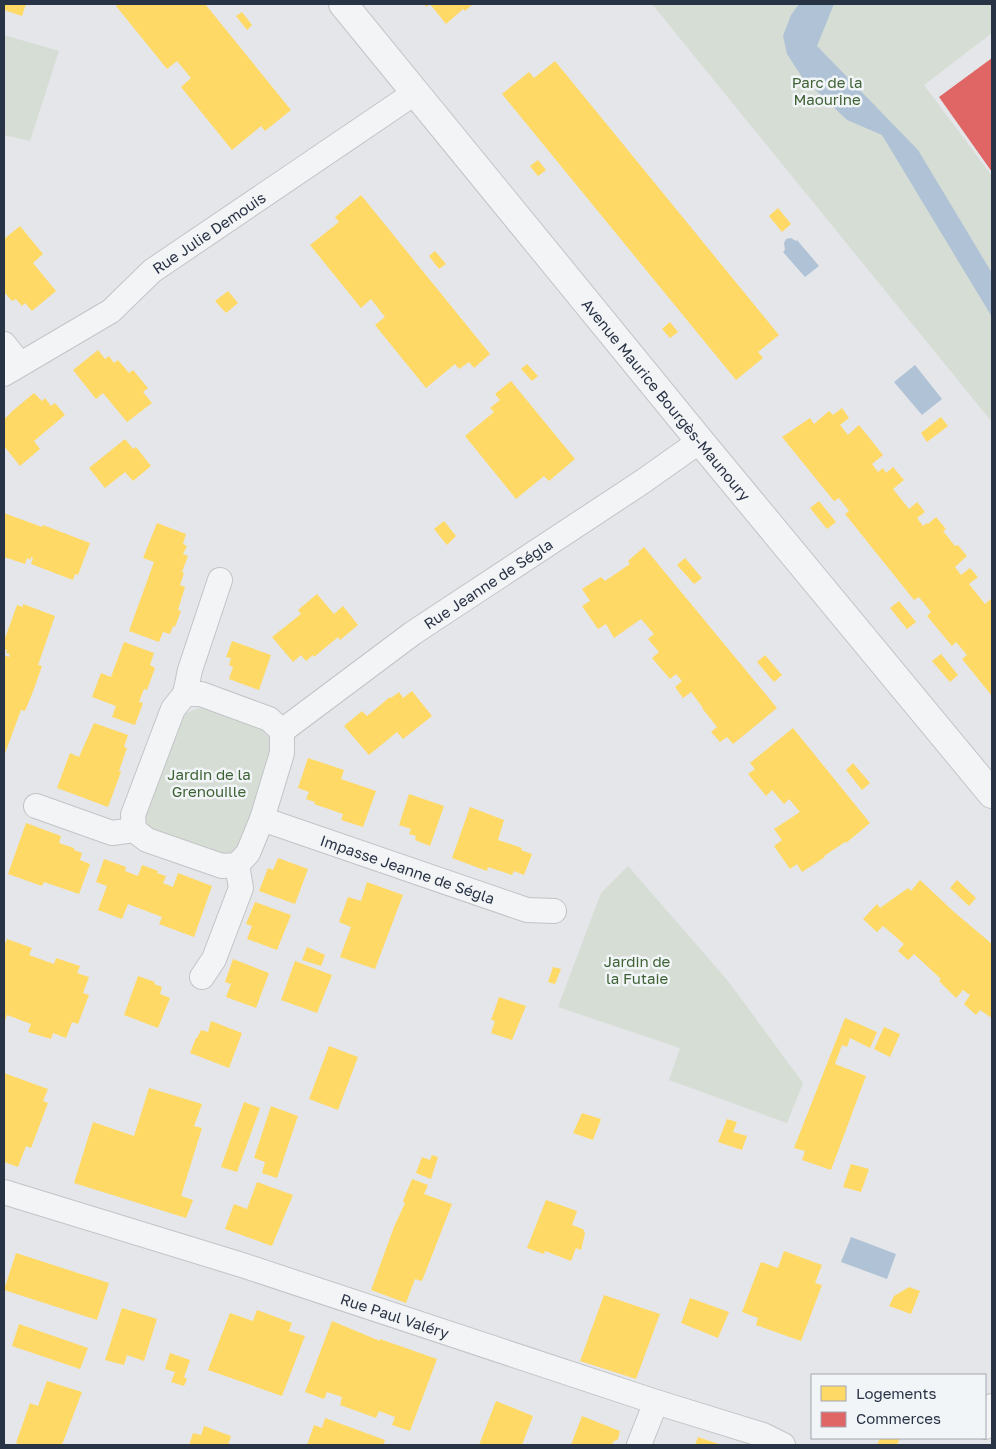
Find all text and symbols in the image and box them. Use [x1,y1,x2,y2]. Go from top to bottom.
park label: Parc de la Maourine [792,73,862,108]
street label: Rue Julie Demouis [149,188,269,277]
street label: Avenue Maurice Bourgès-Maunoury [578,295,755,505]
street label: Rue Jeanne de Ségla [420,535,556,632]
park label: Jardin de la Grenouille [167,765,251,800]
street label: Impasse Jeanne de Ségla [318,831,497,907]
park label: Jardin de la Futaie [604,952,671,987]
street label: Rue Paul Valéry [338,1289,452,1342]
legend [811,1374,986,1439]
text: Logements [856,1384,936,1402]
text: Commerces [856,1409,941,1427]

